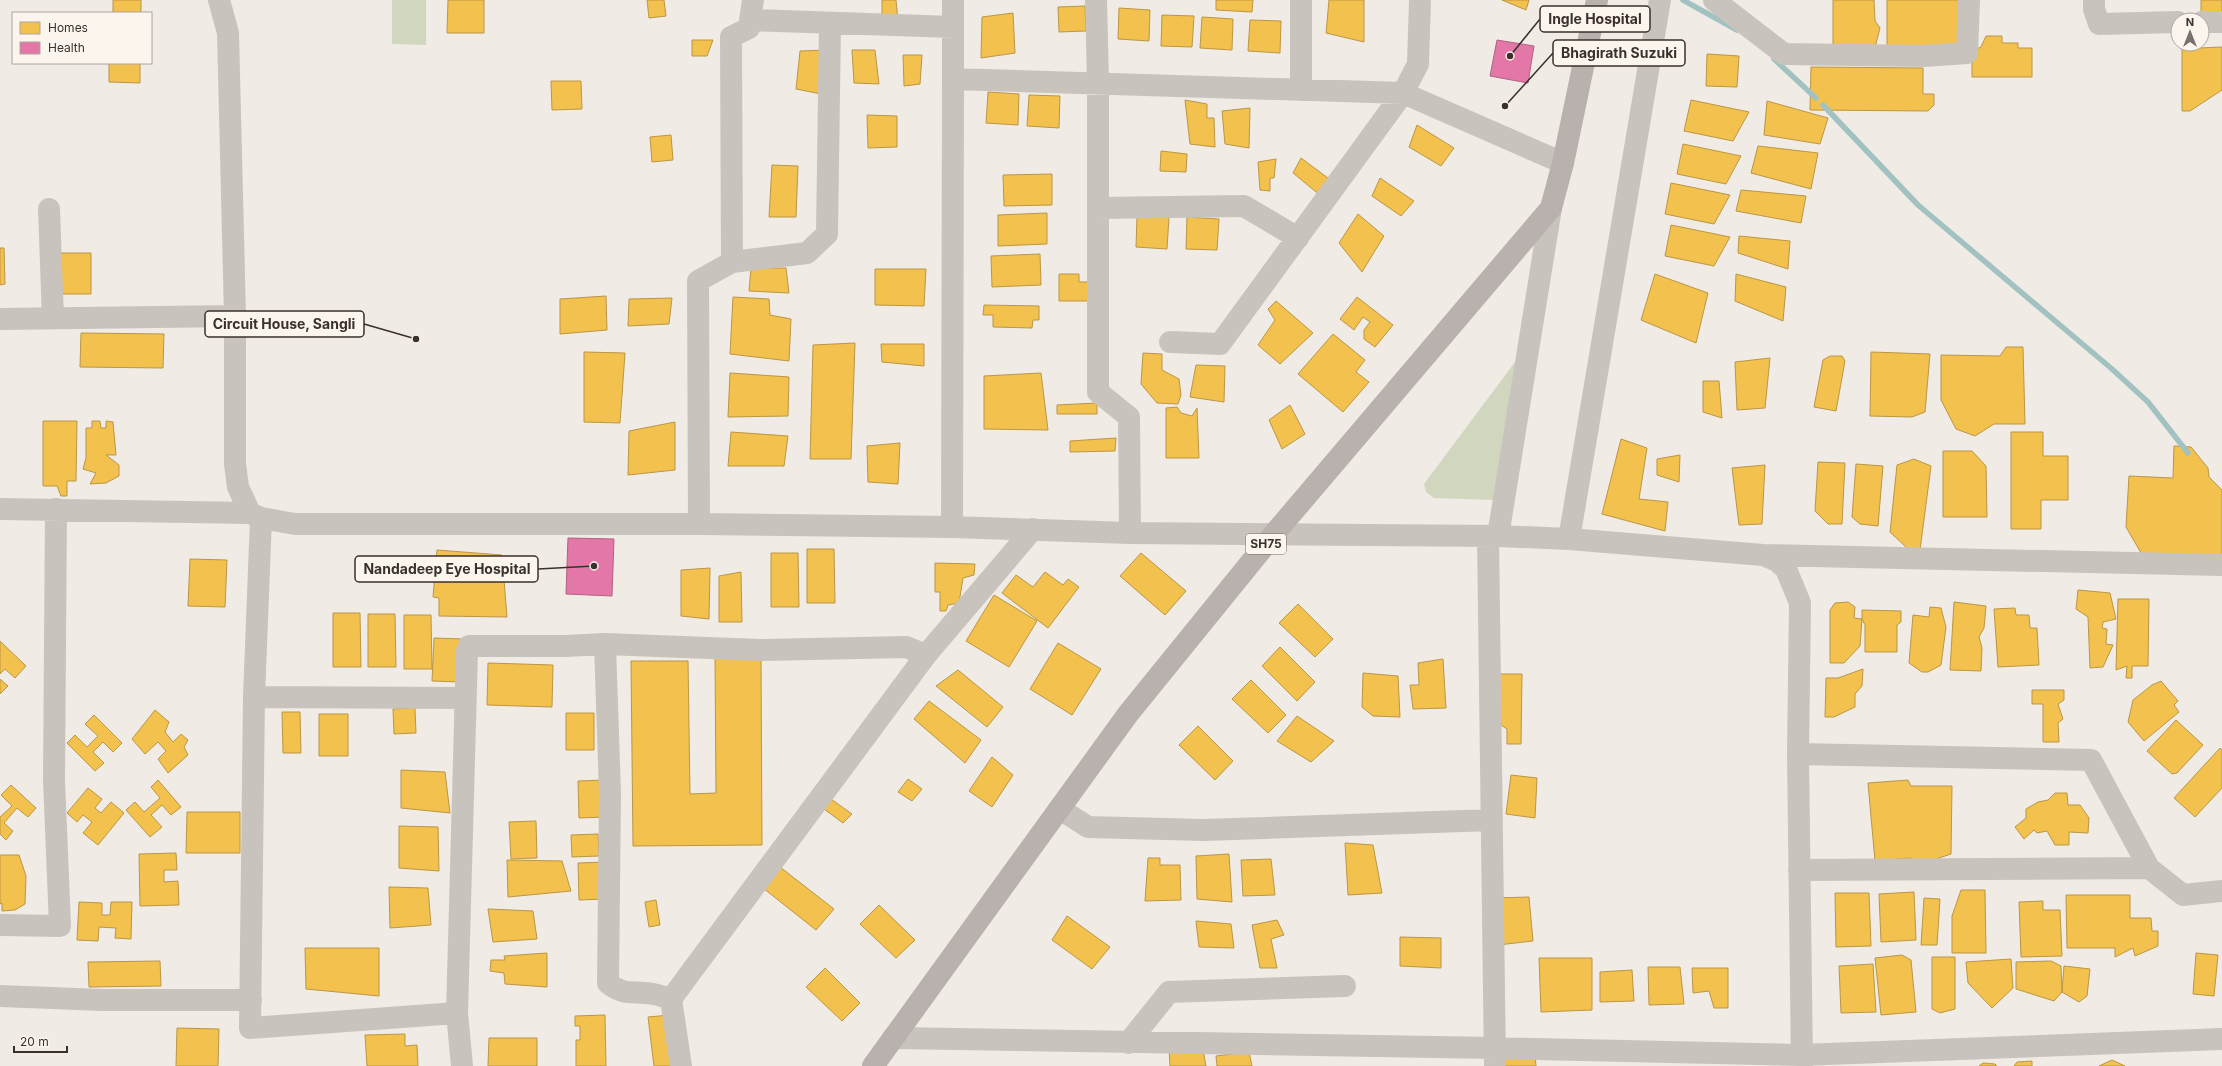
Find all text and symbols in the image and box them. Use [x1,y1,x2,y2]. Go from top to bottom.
callout: Ingle Hospital [1540,6,1650,32]
text: Ingle Hospital [1548,10,1642,27]
legend [12,12,152,64]
north arrow [2170,12,2210,52]
text: N [2186,15,2194,29]
text: Homes [48,20,88,35]
text: Health [48,40,85,55]
callout: Bhagirath Suzuki [1553,40,1685,66]
text: Bhagirath Suzuki [1561,44,1677,61]
callout: Circuit House, Sangli [205,311,364,337]
text: Circuit House, Sangli [213,315,356,332]
road number: SH75 [1246,534,1286,554]
callout: Nandadeep Eye Hospital [355,556,538,582]
text: Nandadeep Eye Hospital [363,560,531,577]
scale bar [14,1028,67,1054]
text: 20 m [20,1034,49,1049]

